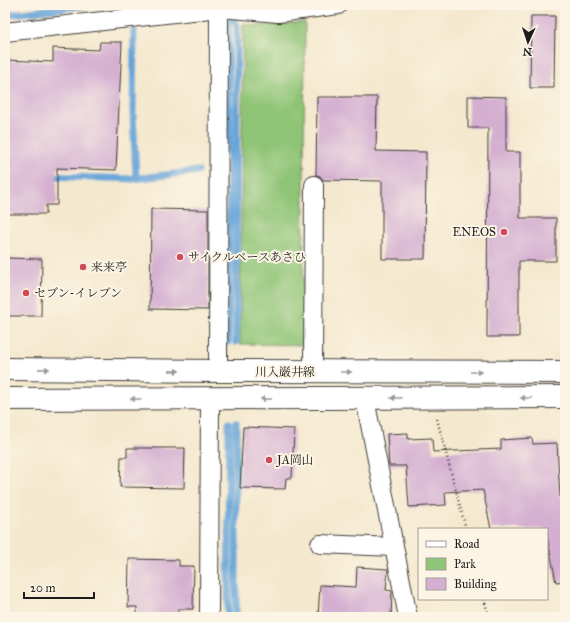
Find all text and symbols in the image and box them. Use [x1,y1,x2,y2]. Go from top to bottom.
north arrow [508,22,548,62]
text: N [522,45,533,58]
place label: ENEOS [453,225,496,239]
marker: ENEOS [499,227,509,237]
place label: サイクルベースあさひ [188,250,306,264]
marker: サイクルベースあさひ [175,252,185,262]
place label: 来来亭 [91,260,127,274]
marker: 来来亭 [78,262,88,272]
place label: セブン-イレブン [34,286,122,300]
marker: セブン-イレブン [21,288,31,298]
street label: 川入巌井線 [255,365,315,379]
one-way arrow [38,366,50,373]
one-way arrow [168,368,181,374]
one-way arrow [340,369,353,375]
one-way arrow [470,369,483,375]
one-way arrow [389,395,402,401]
one-way arrow [519,395,532,401]
one-way arrow [129,396,142,402]
one-way arrow [259,396,272,402]
place label: JA岡山 [275,453,314,468]
marker: JA岡山 [264,455,274,465]
legend [418,528,548,600]
text: Road [454,537,480,551]
text: Park [454,557,476,571]
scale bar [24,574,94,600]
text: Building [454,577,497,592]
text: 20 m [30,581,56,595]

